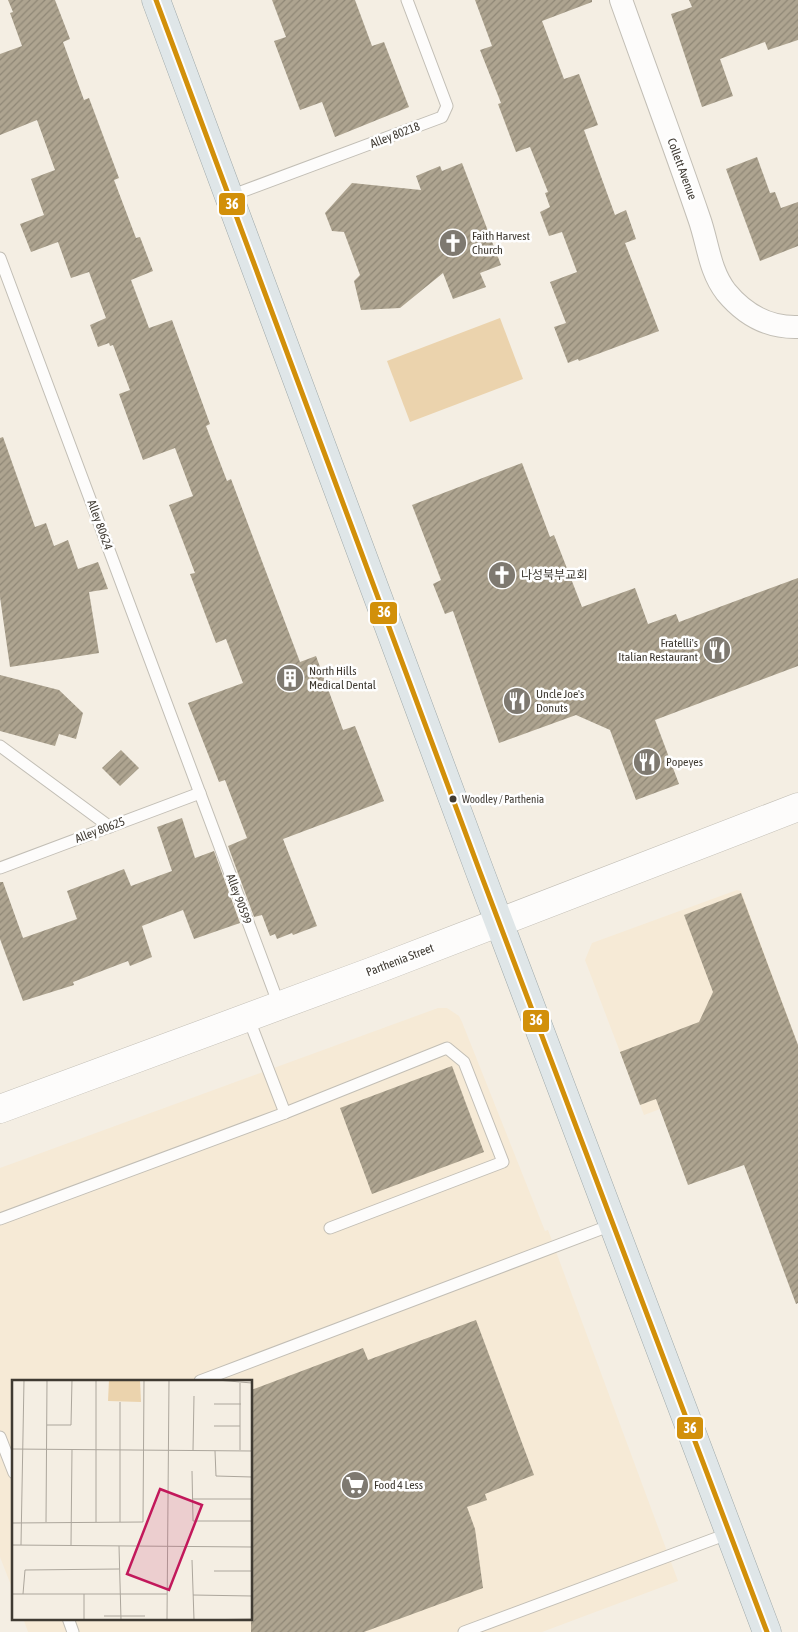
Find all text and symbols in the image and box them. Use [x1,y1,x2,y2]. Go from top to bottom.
street label: Alley 80218 [368,119,422,151]
street label: Collett Avenue [664,136,700,202]
line badge: 36 [218,192,246,216]
text: 36 [225,196,239,212]
church icon: Faith Harvest Church [438,228,468,258]
place label: Faith Harvest Church [472,229,530,257]
street label: Alley 80624 [84,498,116,552]
church icon: 나성북부교회 [487,560,517,590]
place label: 나성북부교회 [521,568,587,582]
line badge: 36 [369,601,398,625]
text: 36 [377,604,391,620]
restaurant icon: Fratelli's Italian Restaurant [702,635,732,665]
place label: Fratelli's Italian Restaurant [618,636,699,664]
building icon: North Hills Medical Dental [275,663,305,693]
place label: North Hills Medical Dental [309,664,377,692]
restaurant icon: Uncle Joe's Donuts [502,686,532,716]
place label: Uncle Joe's Donuts [536,687,584,715]
restaurant icon: Popeyes [632,747,662,777]
place label: Popeyes [666,755,703,769]
place label: Woodley / Parthenia [462,793,544,805]
marker: Woodley / Parthenia [448,794,458,804]
street label: Alley 80625 [73,814,127,846]
street label: Alley 90599 [223,872,255,926]
street label: Parthenia Street [364,940,436,979]
line badge: 36 [522,1009,550,1033]
text: 36 [529,1012,543,1028]
inset map [12,1380,252,1620]
line badge: 36 [676,1416,704,1440]
text: 36 [683,1420,697,1436]
supermarket icon: Food 4 Less [340,1470,370,1500]
place label: Food 4 Less [374,1478,423,1492]

